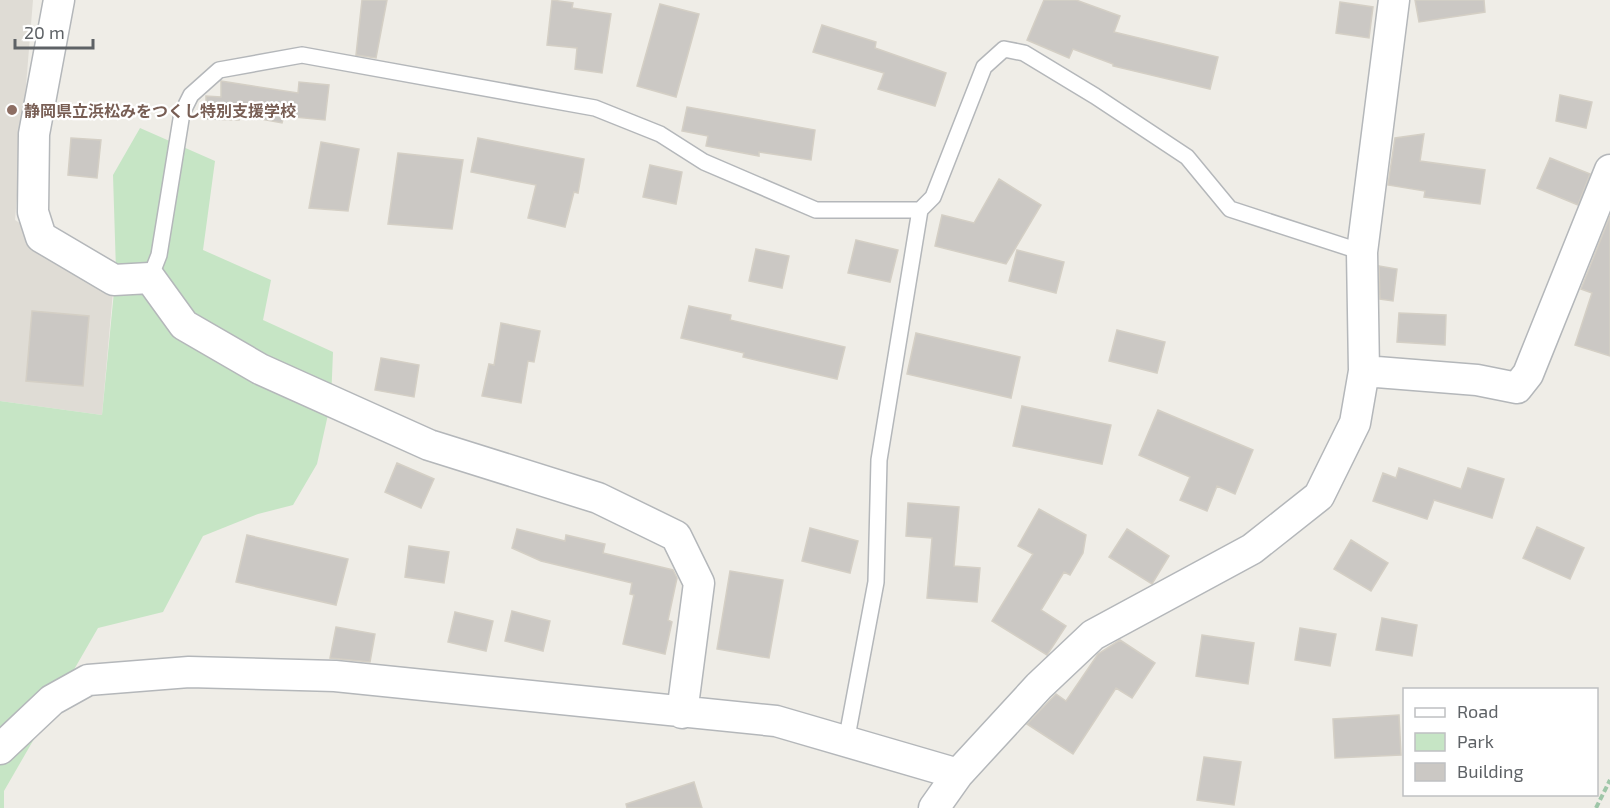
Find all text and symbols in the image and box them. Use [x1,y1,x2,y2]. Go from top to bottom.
scale bar [15,12,93,50]
text: 20 m [24,21,65,43]
place label: 静岡県立浜松みをつくし特別支援学校 [24,101,296,120]
marker: 静岡県立浜松みをつくし特別支援学校 [5,103,19,117]
legend [1403,688,1598,796]
text: Road [1457,700,1498,722]
text: Park [1457,730,1494,752]
text: Building [1457,760,1524,782]

